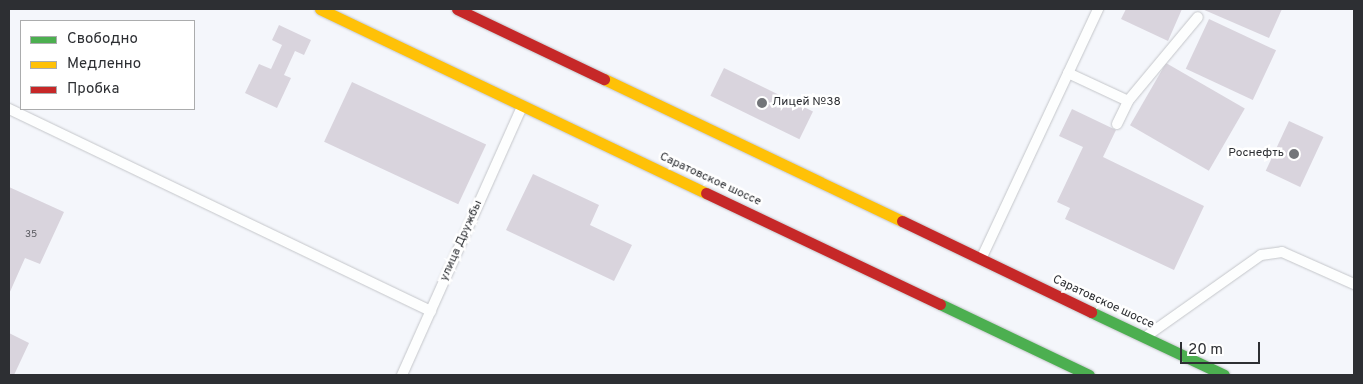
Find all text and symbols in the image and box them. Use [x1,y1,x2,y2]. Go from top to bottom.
legend [20,20,195,110]
text: Свободно [67,30,138,49]
text: Медленно [67,55,141,74]
text: Пробка [67,80,119,99]
place label: Лицей №38 [772,96,841,110]
marker: Лицей №38 [756,97,768,109]
place label: Роснефть [1228,147,1284,161]
marker: Роснефть [1288,148,1300,160]
street label: Саратовское шоссе [657,150,763,210]
street label: улица Дружбы [438,198,486,284]
house number: 35 [25,229,37,241]
street label: Саратовское шоссе [1050,273,1156,333]
scale bar [1183,332,1263,364]
text: 20 m [1188,341,1223,360]

